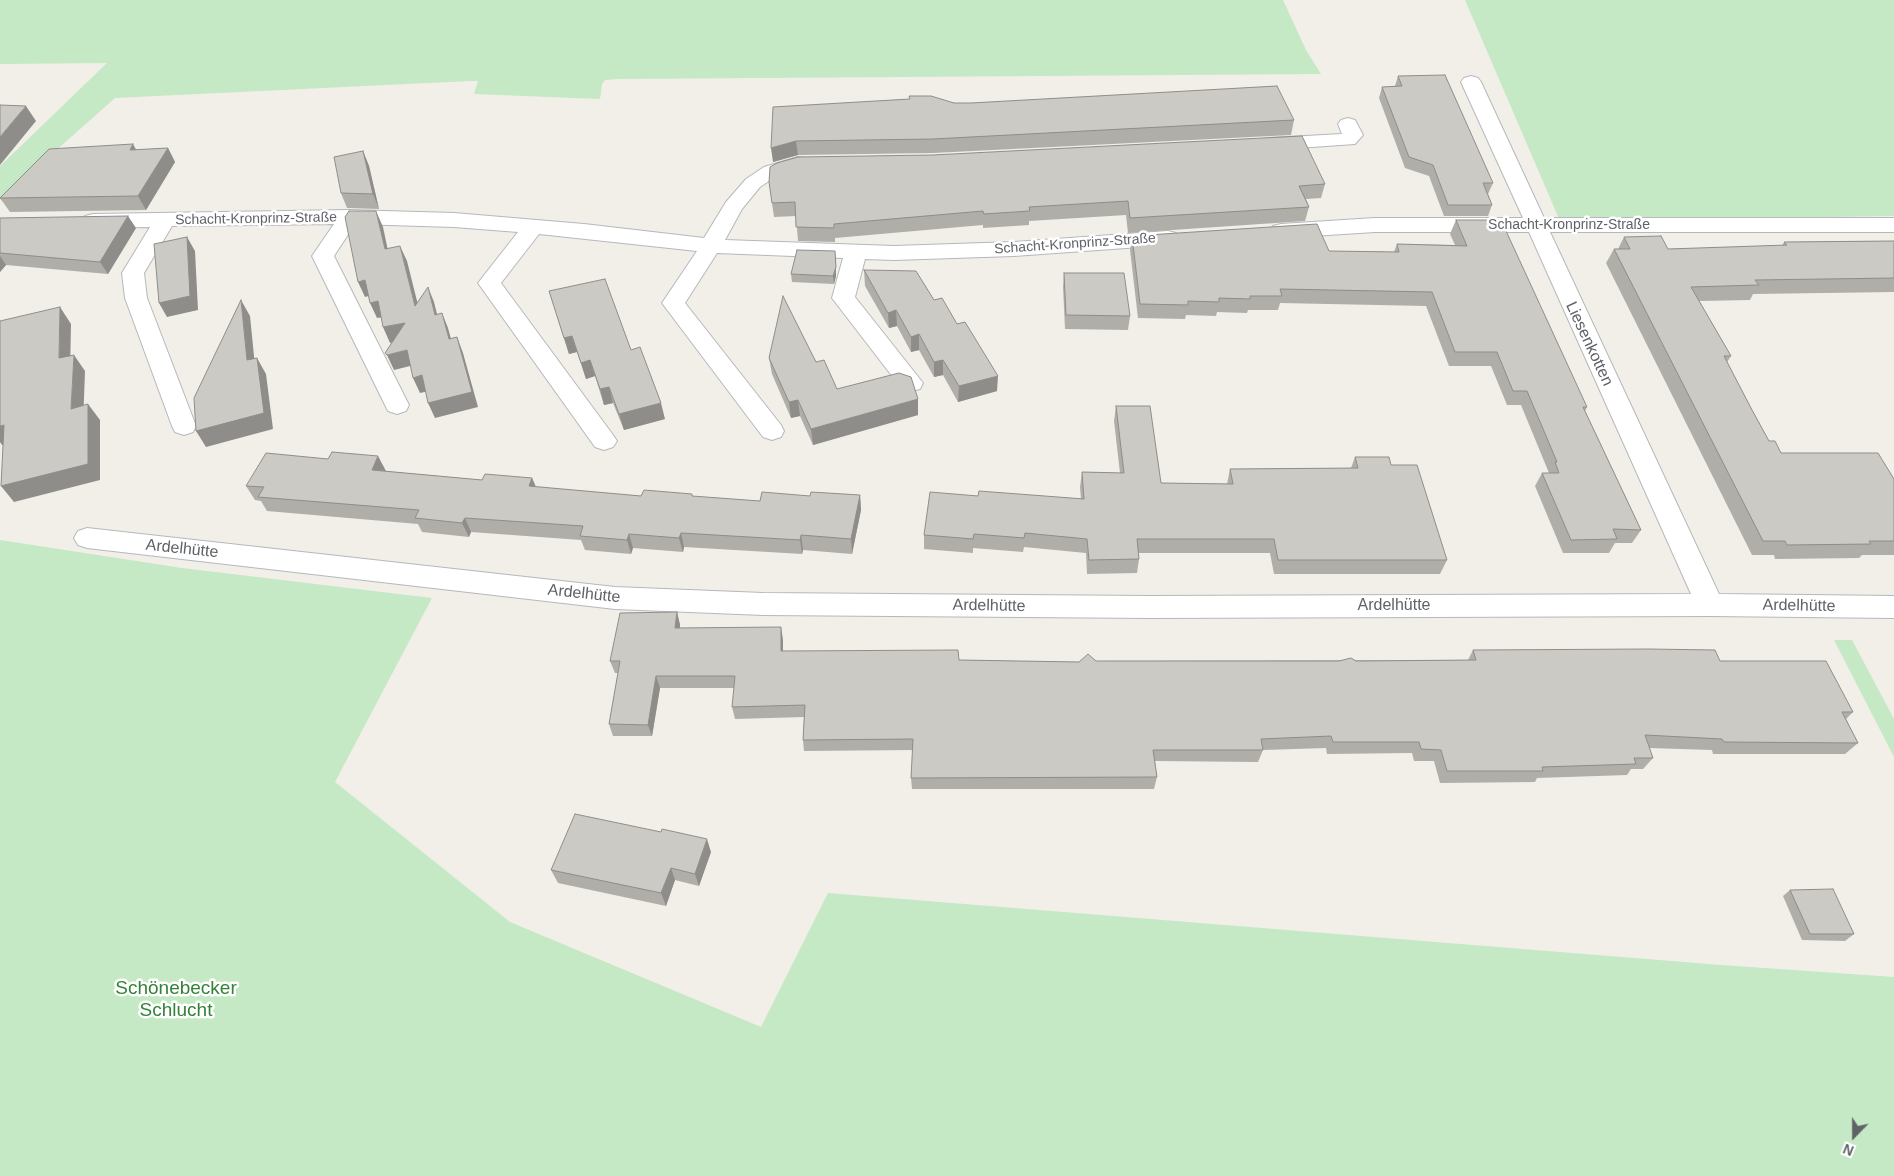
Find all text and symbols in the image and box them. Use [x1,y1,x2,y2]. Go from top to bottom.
street label: Schacht-Kronprinz-Straße [175,209,337,229]
street label: Schacht-Kronprinz-Straße [1488,217,1650,233]
street label: Schacht-Kronprinz-Straße [994,230,1156,258]
street label: Liesenkotten [1561,299,1617,389]
street label: Ardelhütte [145,536,219,562]
street label: Ardelhütte [547,581,621,607]
street label: Ardelhütte [952,596,1026,616]
street label: Ardelhütte [1358,596,1430,616]
street label: Ardelhütte [1762,596,1836,616]
park label: Schönebecker Schlucht [115,978,237,1022]
north arrow [1829,1111,1879,1161]
text: N [1841,1141,1856,1159]

